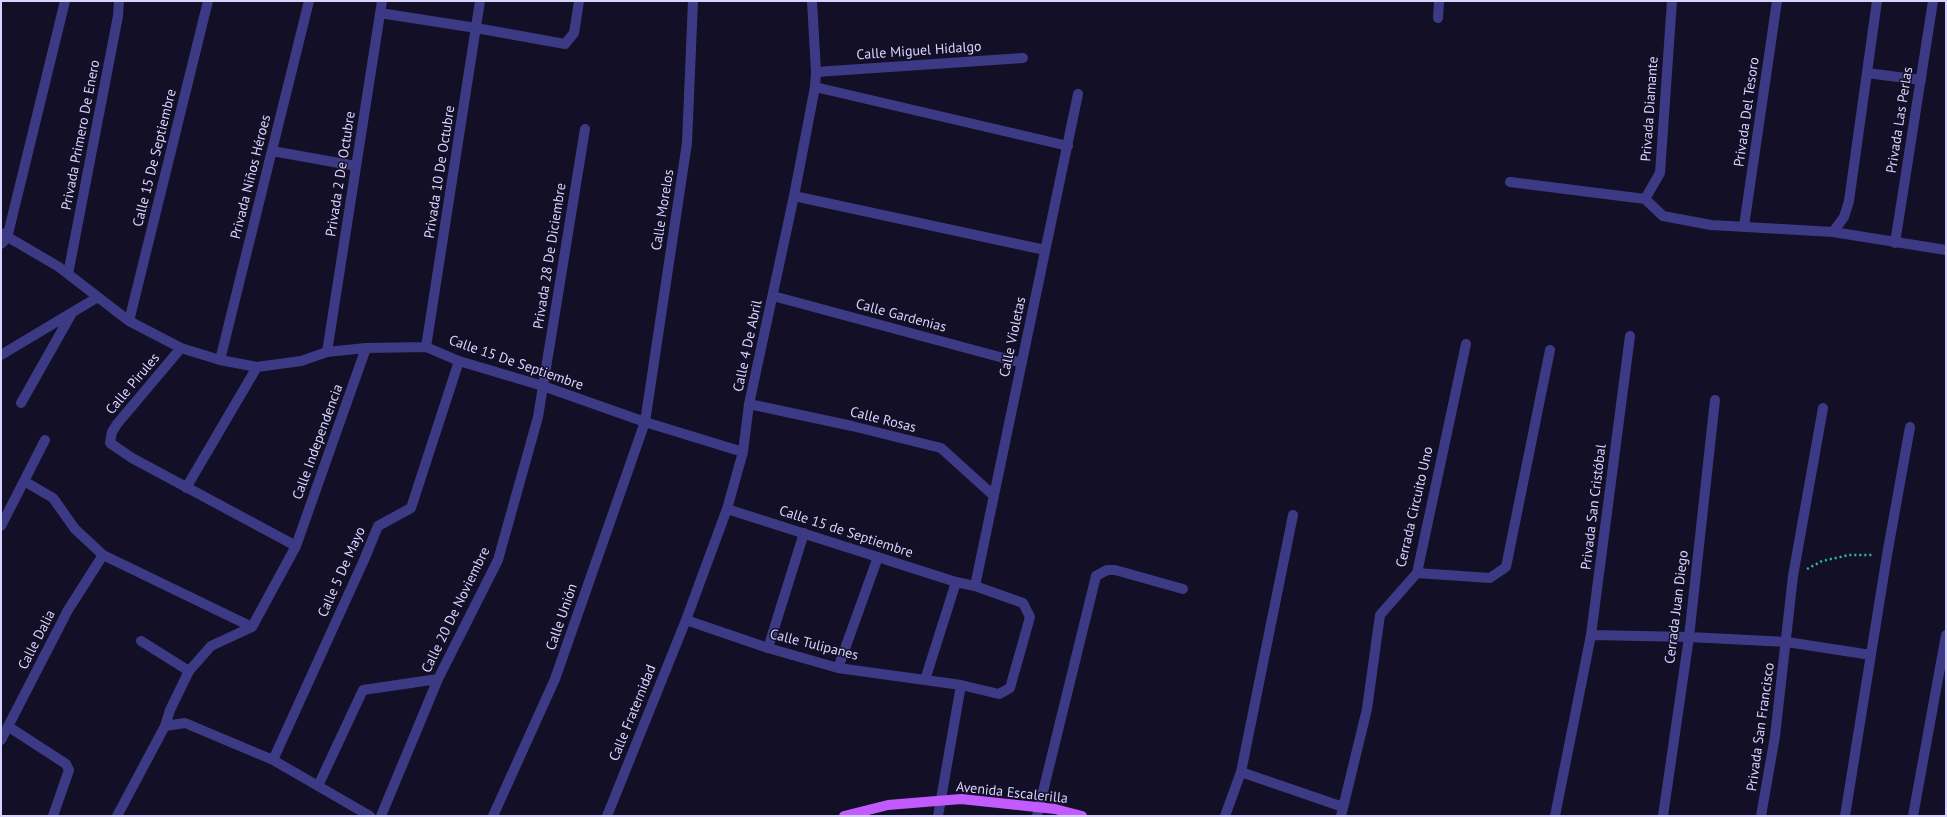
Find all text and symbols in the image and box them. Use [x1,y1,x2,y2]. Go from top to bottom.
street label: Calle Miguel Hidalgo [856,38,982,64]
street label: Privada Diamante [1638,56,1662,162]
street label: Privada Del Tesoro [1731,56,1763,168]
street label: Privada Primero De Enero [58,58,104,212]
street label: Privada Las Perlas [1883,66,1917,174]
street label: Calle 15 De Septiembre [130,87,180,229]
street label: Privada 10 De Octubre [421,104,459,240]
street label: Privada 2 De Octubre [323,110,359,238]
street label: Privada Niños Héroes [227,113,275,241]
street label: Calle Morelos [648,168,678,252]
street label: Privada 28 De Diciembre [530,182,570,330]
street label: Calle Violetas [996,295,1030,379]
street label: Calle Gardenias [854,296,948,336]
street label: Calle 4 De Abril [730,299,766,393]
street label: Calle 15 De Septiembre [446,332,586,394]
street label: Calle Pirules [103,350,163,418]
street label: Calle Independencia [289,382,347,502]
street label: Calle Rosas [848,404,918,436]
street label: Privada San Cristóbal [1578,443,1610,571]
street label: Cerrada Circuito Uno [1393,445,1437,569]
street label: Calle 15 de Septiembre [777,502,915,562]
street label: Calle 5 De Mayo [315,524,369,620]
street label: Calle 20 De Noviembre [418,544,494,676]
street label: Cerrada Juan Diego [1662,549,1692,665]
street label: Calle Unión [543,581,581,653]
street label: Calle Dalia [15,607,59,673]
street label: Calle Tulipanes [768,626,860,664]
street label: Calle Fraternidad [606,662,660,764]
street label: Privada San Francisco [1744,662,1778,792]
street label: Avenida Escalerilla [955,779,1069,807]

